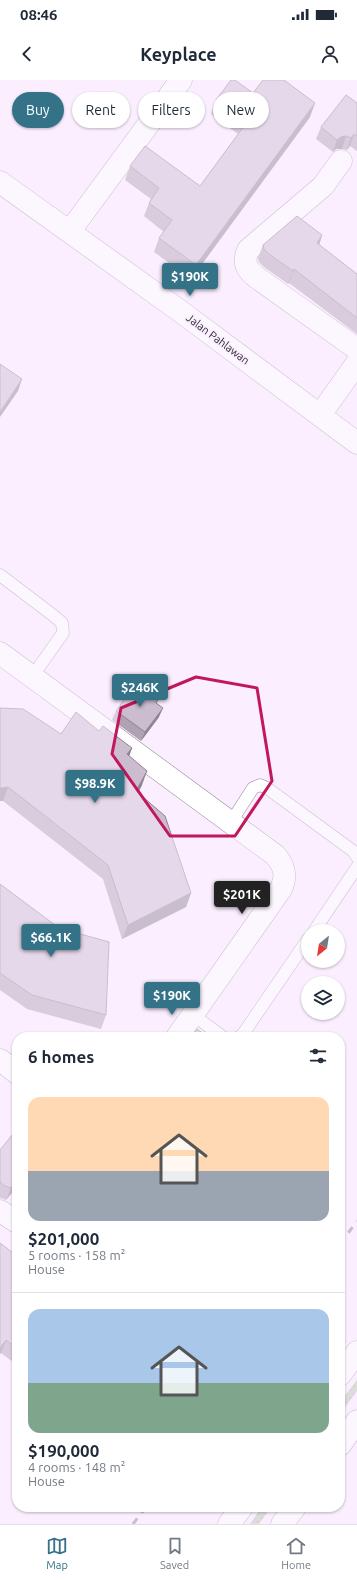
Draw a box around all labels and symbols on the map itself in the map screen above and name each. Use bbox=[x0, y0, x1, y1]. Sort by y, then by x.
pin: $190K bbox=[162, 263, 218, 297]
street label: Jalan Pahlawan bbox=[184, 311, 252, 367]
pin: $246K bbox=[112, 674, 168, 708]
pin: $98.9K bbox=[62, 770, 128, 804]
pin: $201K bbox=[214, 881, 270, 915]
pin: $66.1K bbox=[18, 924, 84, 958]
north arrow bbox=[301, 924, 345, 968]
pin: $190K bbox=[144, 982, 200, 1016]

